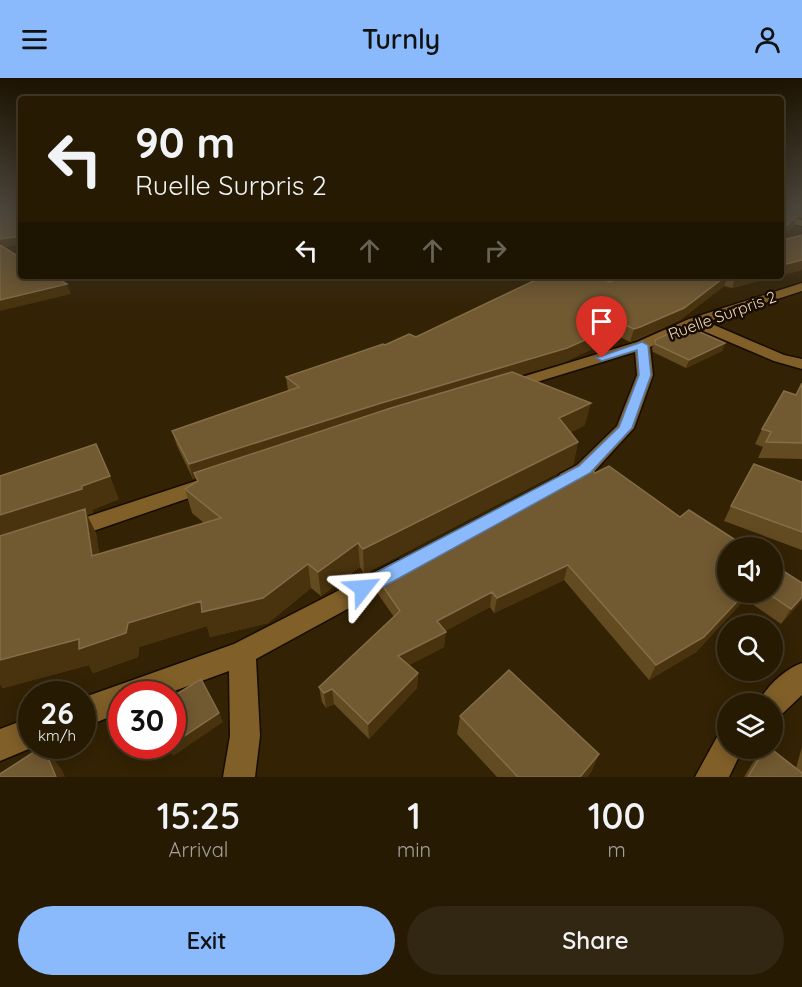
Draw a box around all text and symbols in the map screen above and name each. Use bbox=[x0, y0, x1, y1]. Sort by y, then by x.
text: Turnly bbox=[362, 22, 440, 56]
icon: menu bbox=[18, 23, 51, 56]
icon: person bbox=[751, 23, 784, 56]
text: 90 m bbox=[135, 116, 235, 169]
icon: left bbox=[36, 120, 114, 198]
text: Ruelle Surpris 2 bbox=[135, 168, 327, 202]
icon: left bbox=[290, 234, 323, 267]
icon: ahead bbox=[353, 234, 386, 267]
icon: ahead bbox=[416, 234, 449, 267]
icon: right bbox=[479, 234, 512, 267]
street label: Ruelle Surpris 2 bbox=[665, 286, 779, 344]
pin bbox=[576, 296, 627, 358]
icon: arrive bbox=[585, 305, 618, 338]
map controls bbox=[717, 537, 783, 759]
button: sound bbox=[717, 537, 783, 603]
position arrow bbox=[331, 556, 395, 620]
button: search bbox=[717, 615, 783, 681]
speed limit sign: 30 bbox=[108, 681, 186, 759]
button: layers bbox=[717, 693, 783, 759]
text: 26 bbox=[40, 694, 74, 732]
text: km/h bbox=[38, 726, 76, 745]
text: 15:25 bbox=[157, 793, 240, 838]
text: 1 bbox=[407, 793, 421, 838]
text: 100 bbox=[588, 793, 645, 838]
text: Arrival bbox=[169, 837, 228, 862]
text: min bbox=[397, 837, 431, 862]
text: m bbox=[607, 837, 626, 862]
button: Exit bbox=[18, 906, 395, 975]
button: Share bbox=[407, 906, 784, 975]

